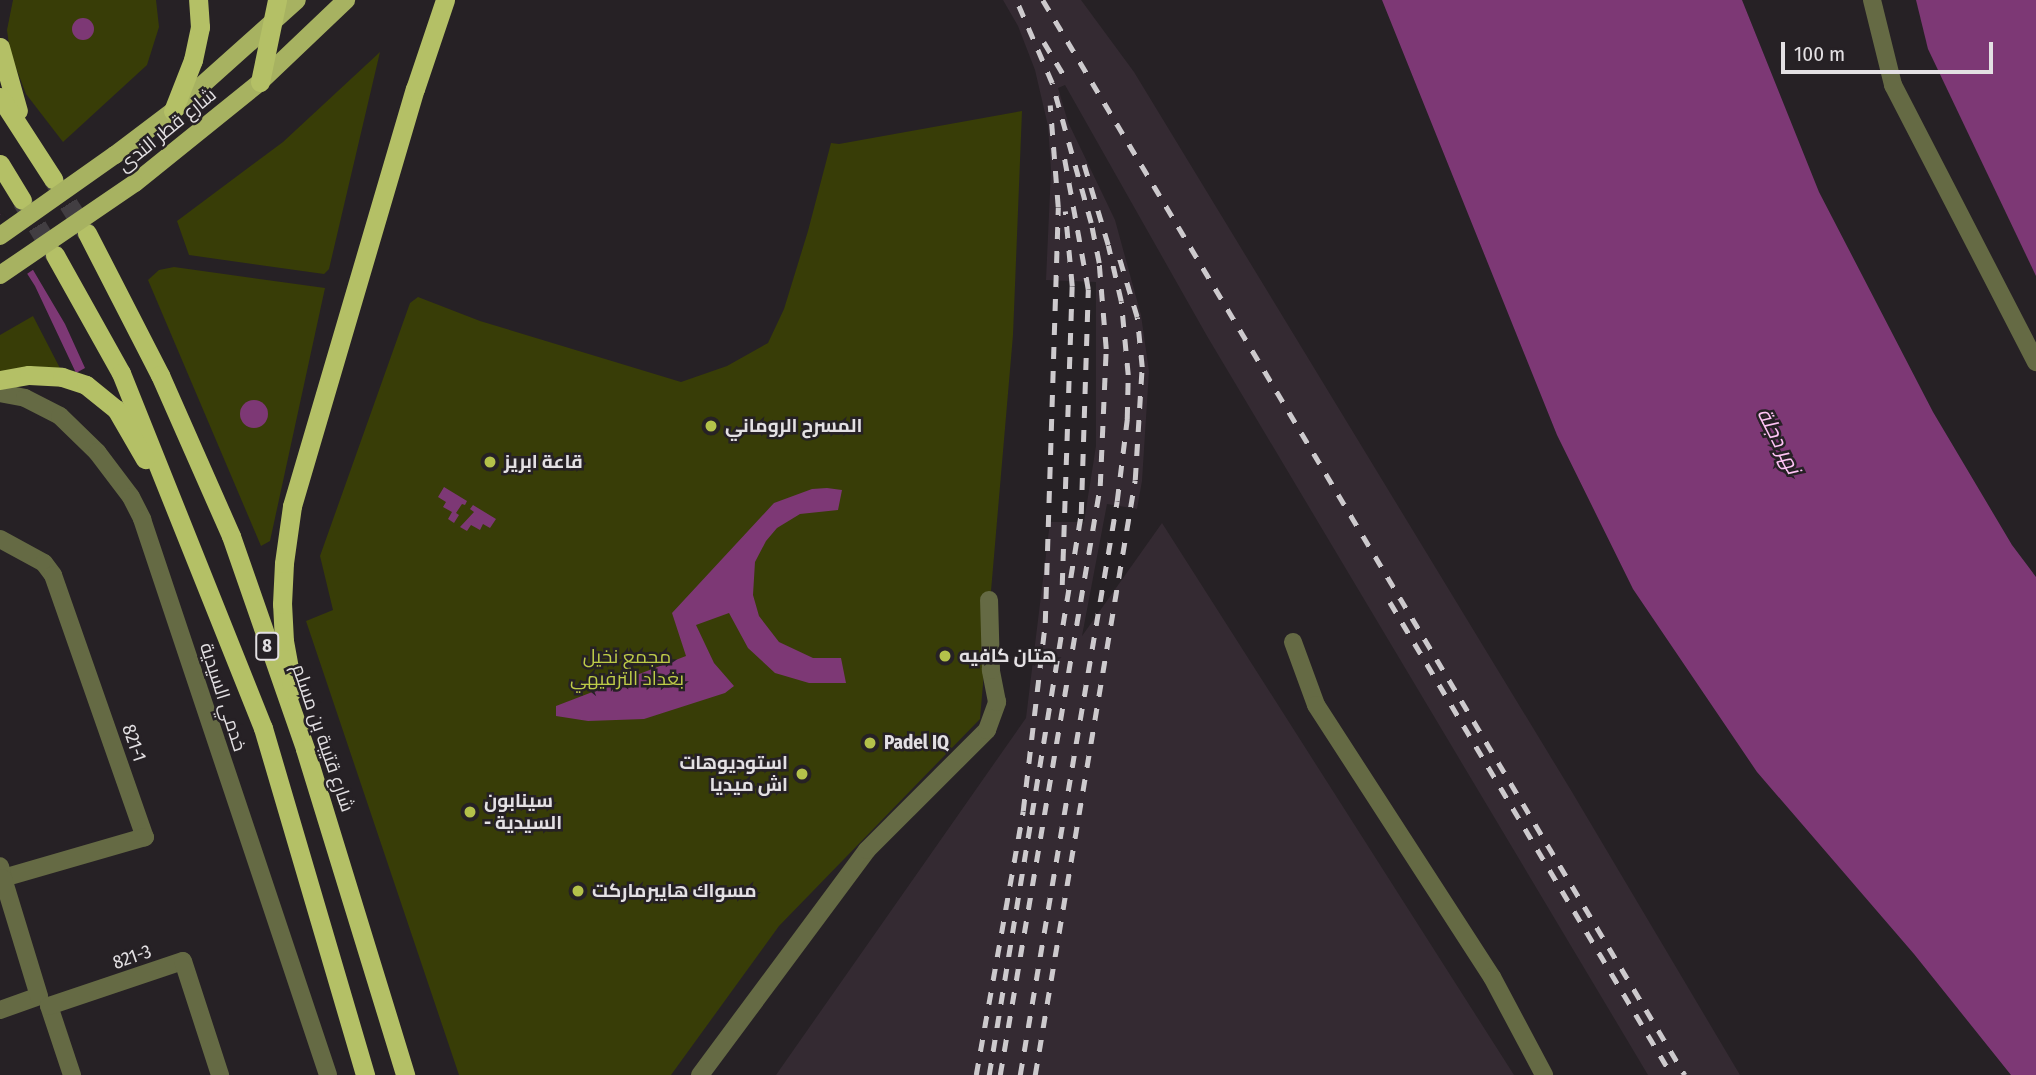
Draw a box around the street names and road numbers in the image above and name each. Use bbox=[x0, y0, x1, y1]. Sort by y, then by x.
street label: شارع قطر الندى bbox=[113, 83, 221, 177]
road number: 8 bbox=[255, 632, 279, 660]
street label: خدمي السيدية bbox=[195, 640, 251, 754]
street label: شارع قتيبة بن مسلم bbox=[287, 661, 359, 815]
street label: 821-1 bbox=[117, 721, 151, 765]
street label: 821-3 bbox=[110, 940, 154, 974]

